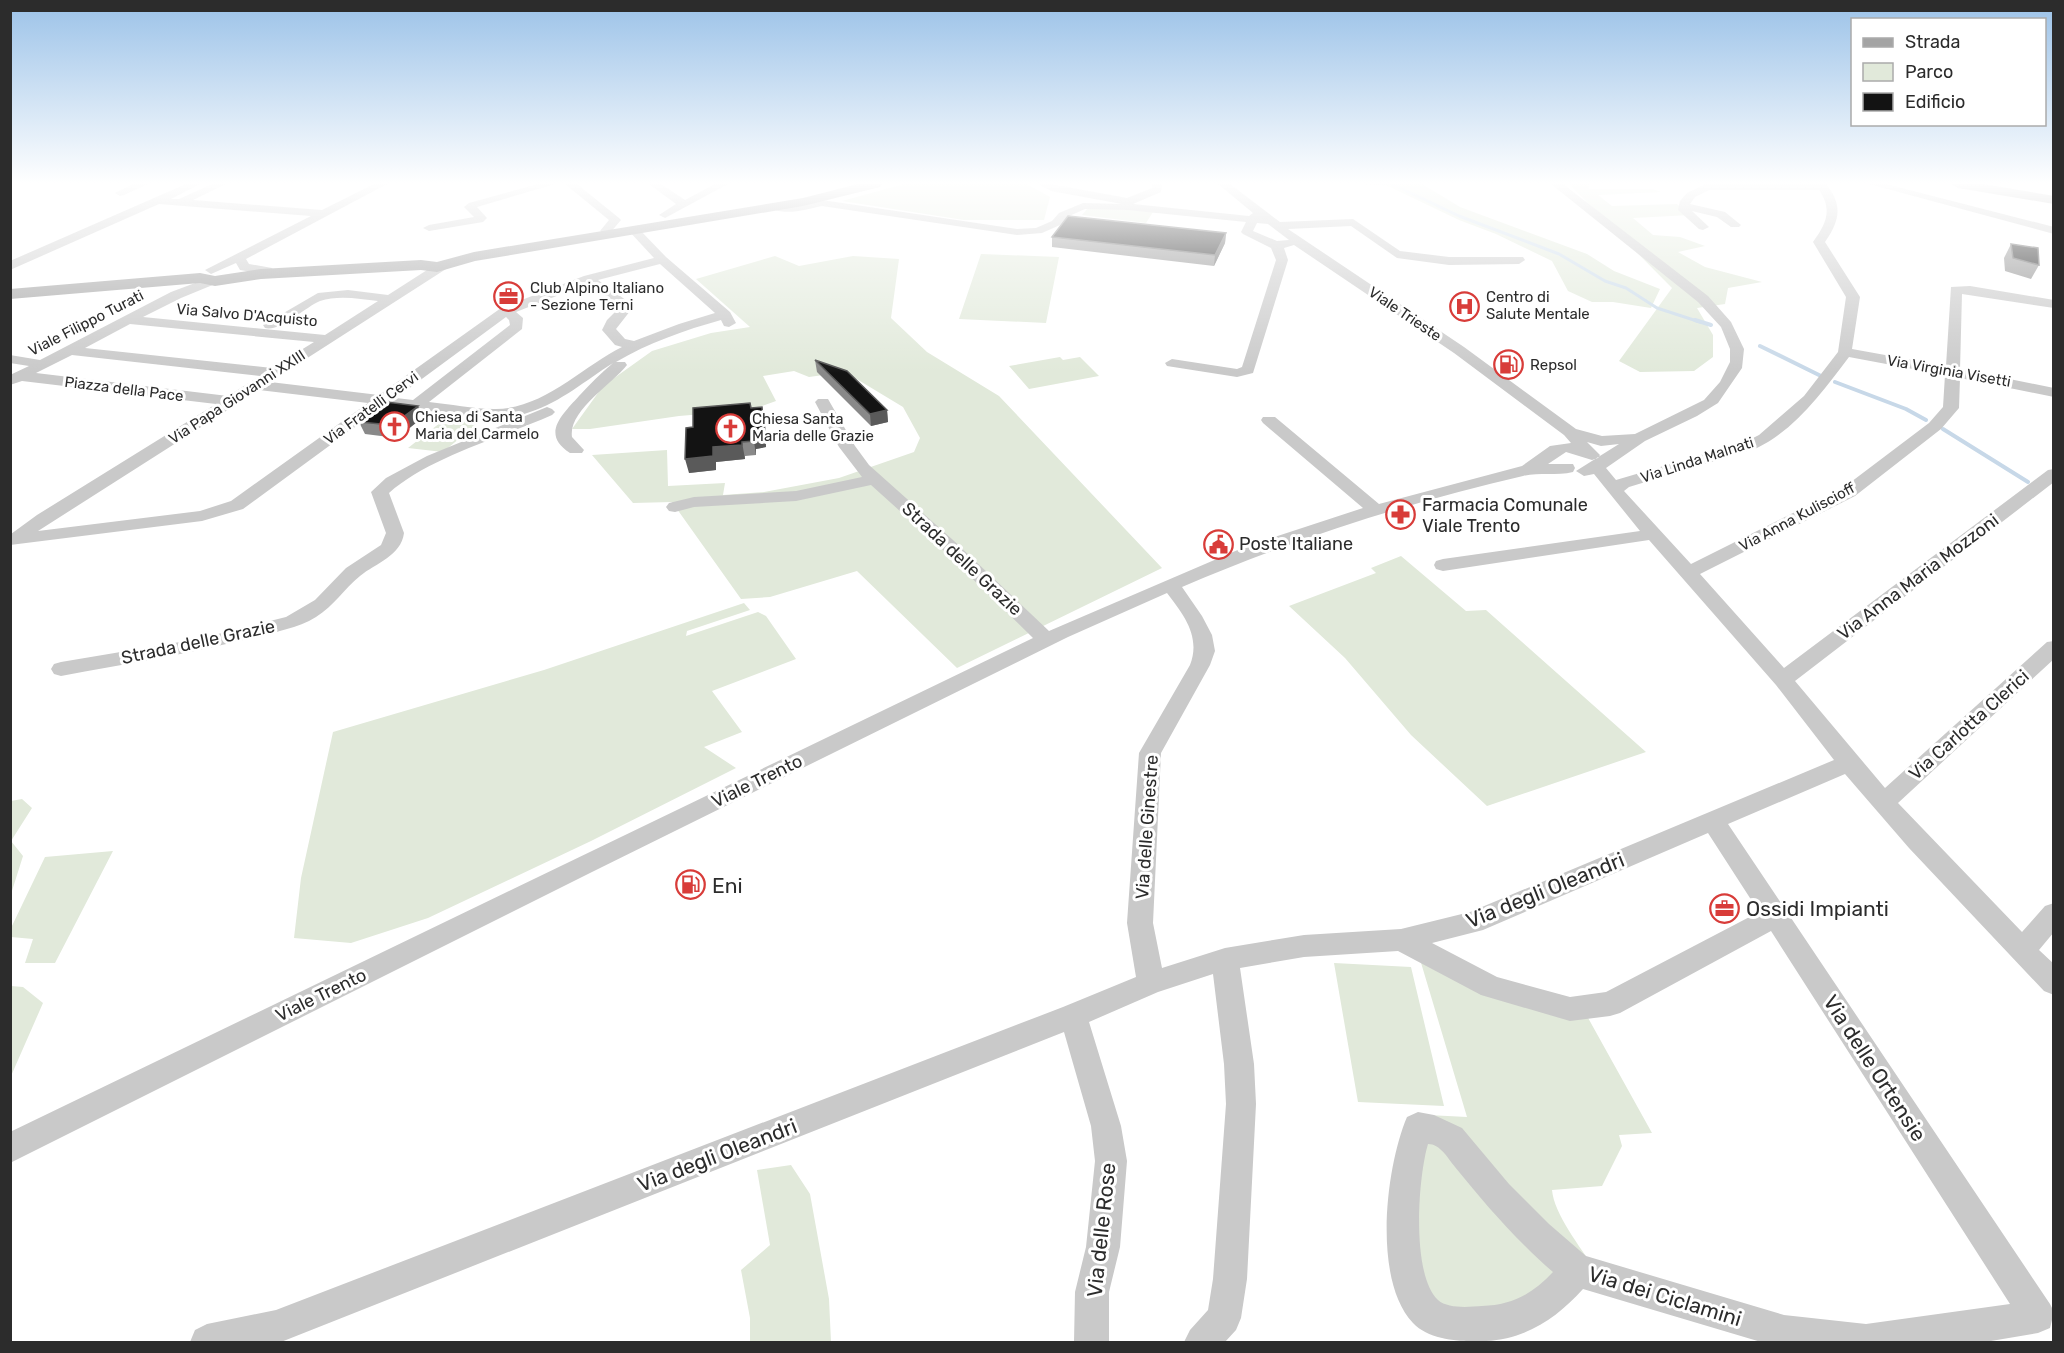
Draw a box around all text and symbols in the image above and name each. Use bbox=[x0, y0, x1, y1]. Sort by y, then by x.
legend bbox=[1851, 18, 2046, 126]
text: Strada bbox=[1905, 31, 1961, 53]
text: Parco bbox=[1905, 61, 1953, 83]
text: Edificio bbox=[1905, 91, 1965, 113]
place label: Club Alpino Italiano - Sezione Terni bbox=[530, 279, 664, 314]
office icon: Club Alpino Italiano - Sezione Terni bbox=[493, 281, 525, 313]
street label: Viale Trieste bbox=[1365, 283, 1445, 345]
street label: Viale Filippo Turati bbox=[25, 286, 147, 360]
place label: Centro di Salute Mentale bbox=[1486, 288, 1590, 323]
hospital icon: Centro di Salute Mentale bbox=[1449, 290, 1481, 322]
street label: Via Salvo D'Acquisto bbox=[176, 300, 318, 330]
street label: Via Papa Giovanni XXIII bbox=[165, 346, 309, 448]
fuel station icon: Repsol bbox=[1493, 349, 1525, 381]
street label: Via Virginia Visetti bbox=[1886, 351, 2012, 391]
place label: Repsol bbox=[1530, 356, 1577, 374]
street label: Via Fratelli Cervi bbox=[320, 368, 422, 448]
street label: Piazza della Pace bbox=[63, 373, 185, 405]
place label: Chiesa di Santa Maria del Carmelo bbox=[415, 408, 539, 443]
church icon: Chiesa di Santa Maria del Carmelo bbox=[378, 410, 410, 442]
place label: Chiesa Santa Maria delle Grazie bbox=[752, 410, 874, 445]
church icon: Chiesa Santa Maria delle Grazie bbox=[715, 412, 747, 444]
street label: Via Linda Malnati bbox=[1638, 433, 1756, 487]
street label: Via Anna Kuliscioff bbox=[1736, 479, 1859, 555]
place label: Farmacia Comunale Viale Trento bbox=[1422, 494, 1588, 537]
street label: Strada delle Grazie bbox=[897, 498, 1027, 620]
pharmacy icon: Farmacia Comunale Viale Trento bbox=[1385, 499, 1417, 531]
street label: Via Anna Maria Mozzoni bbox=[1833, 509, 2003, 645]
public building icon: Poste Italiane bbox=[1202, 528, 1234, 560]
place label: Poste Italiane bbox=[1239, 533, 1353, 555]
street label: Strada delle Grazie bbox=[119, 615, 277, 669]
street label: Via Carlotta Clerici bbox=[1904, 665, 2034, 785]
street label: Viale Trento bbox=[708, 750, 806, 812]
street label: Via delle Ginestre bbox=[1131, 754, 1163, 900]
street label: Via degli Oleandri bbox=[1462, 847, 1628, 933]
fuel station icon: Eni bbox=[675, 869, 707, 901]
place label: Eni bbox=[712, 873, 743, 898]
office icon: Ossidi Impianti bbox=[1709, 892, 1741, 924]
place label: Ossidi Impianti bbox=[1746, 896, 1889, 921]
street label: Viale Trento bbox=[272, 964, 370, 1026]
street label: Via delle Ortensie bbox=[1818, 990, 1932, 1146]
street label: Via degli Oleandri bbox=[634, 1113, 800, 1197]
street label: Via delle Rose bbox=[1082, 1162, 1120, 1298]
street label: Via dei Ciclamini bbox=[1585, 1261, 1745, 1331]

